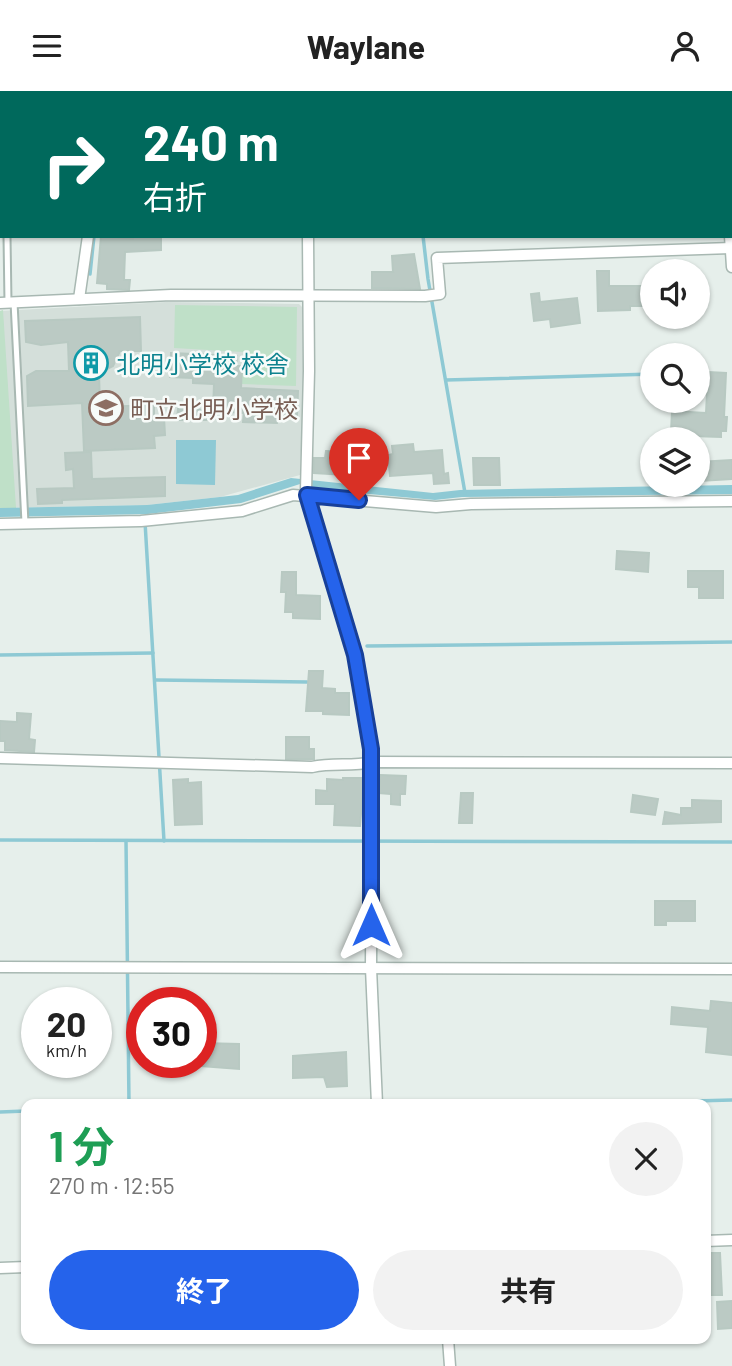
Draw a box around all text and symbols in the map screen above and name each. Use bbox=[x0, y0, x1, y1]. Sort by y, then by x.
icon: menu bbox=[28, 27, 66, 65]
text: Waylane bbox=[307, 27, 425, 65]
icon: person bbox=[666, 27, 704, 65]
text: 240 m bbox=[143, 112, 279, 171]
icon: right bbox=[28, 119, 119, 210]
text: 右折 bbox=[143, 177, 207, 215]
map controls bbox=[640, 259, 710, 497]
button: sound bbox=[640, 259, 710, 329]
button: search bbox=[640, 343, 710, 413]
building icon: 北明小学校 校舎 bbox=[72, 344, 110, 382]
place label: 北明小学校 校舎 bbox=[116, 349, 289, 378]
school or university icon: 町立北明小学校 bbox=[87, 389, 125, 427]
place label: 町立北明小学校 bbox=[130, 394, 298, 423]
button: layers bbox=[640, 427, 710, 497]
pin bbox=[329, 428, 389, 500]
icon: arrive bbox=[340, 439, 378, 477]
position arrow bbox=[334, 888, 408, 962]
speed limit sign: 30 bbox=[126, 987, 217, 1078]
text: 20 bbox=[47, 1002, 86, 1044]
text: km/h bbox=[46, 1039, 87, 1061]
text: 1 分 bbox=[49, 1120, 114, 1170]
button: close bbox=[609, 1122, 683, 1196]
text: 270 m · 12:55 bbox=[49, 1171, 175, 1199]
button: 終了 bbox=[49, 1250, 359, 1330]
button: 共有 bbox=[373, 1250, 683, 1330]

